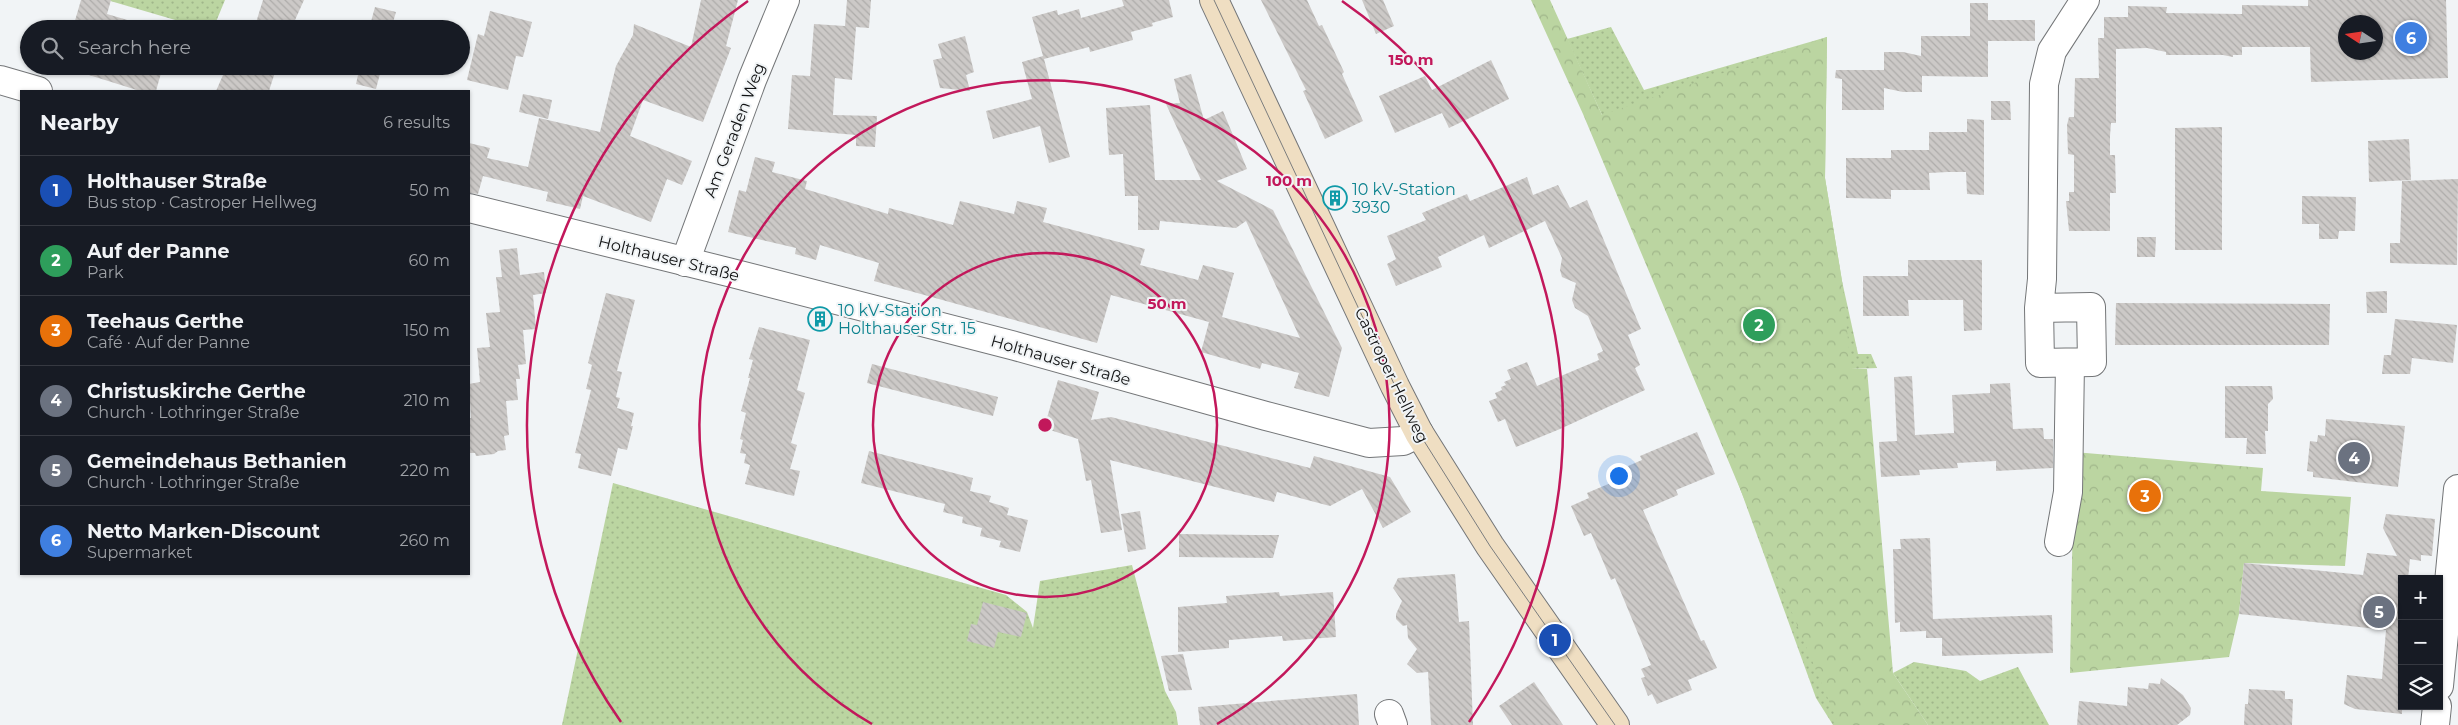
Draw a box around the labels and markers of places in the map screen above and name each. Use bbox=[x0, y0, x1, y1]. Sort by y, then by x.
pin: 6 bbox=[2395, 19, 2427, 57]
place label: 10 kV-Station 3930 bbox=[1352, 180, 1456, 217]
building icon: 10 kV-Station 3930 bbox=[1322, 185, 1348, 211]
place label: 10 kV-Station Holthauser Str. 15 bbox=[838, 301, 976, 338]
building icon: 10 kV-Station Holthauser Str. 15 bbox=[807, 306, 833, 332]
pin: 2 bbox=[1743, 306, 1775, 344]
centre of rings bbox=[1036, 416, 1054, 434]
pin: 4 bbox=[2338, 439, 2370, 477]
pin: 3 bbox=[2129, 477, 2161, 515]
pin: 5 bbox=[2363, 593, 2395, 631]
pin: 1 bbox=[1539, 621, 1571, 659]

